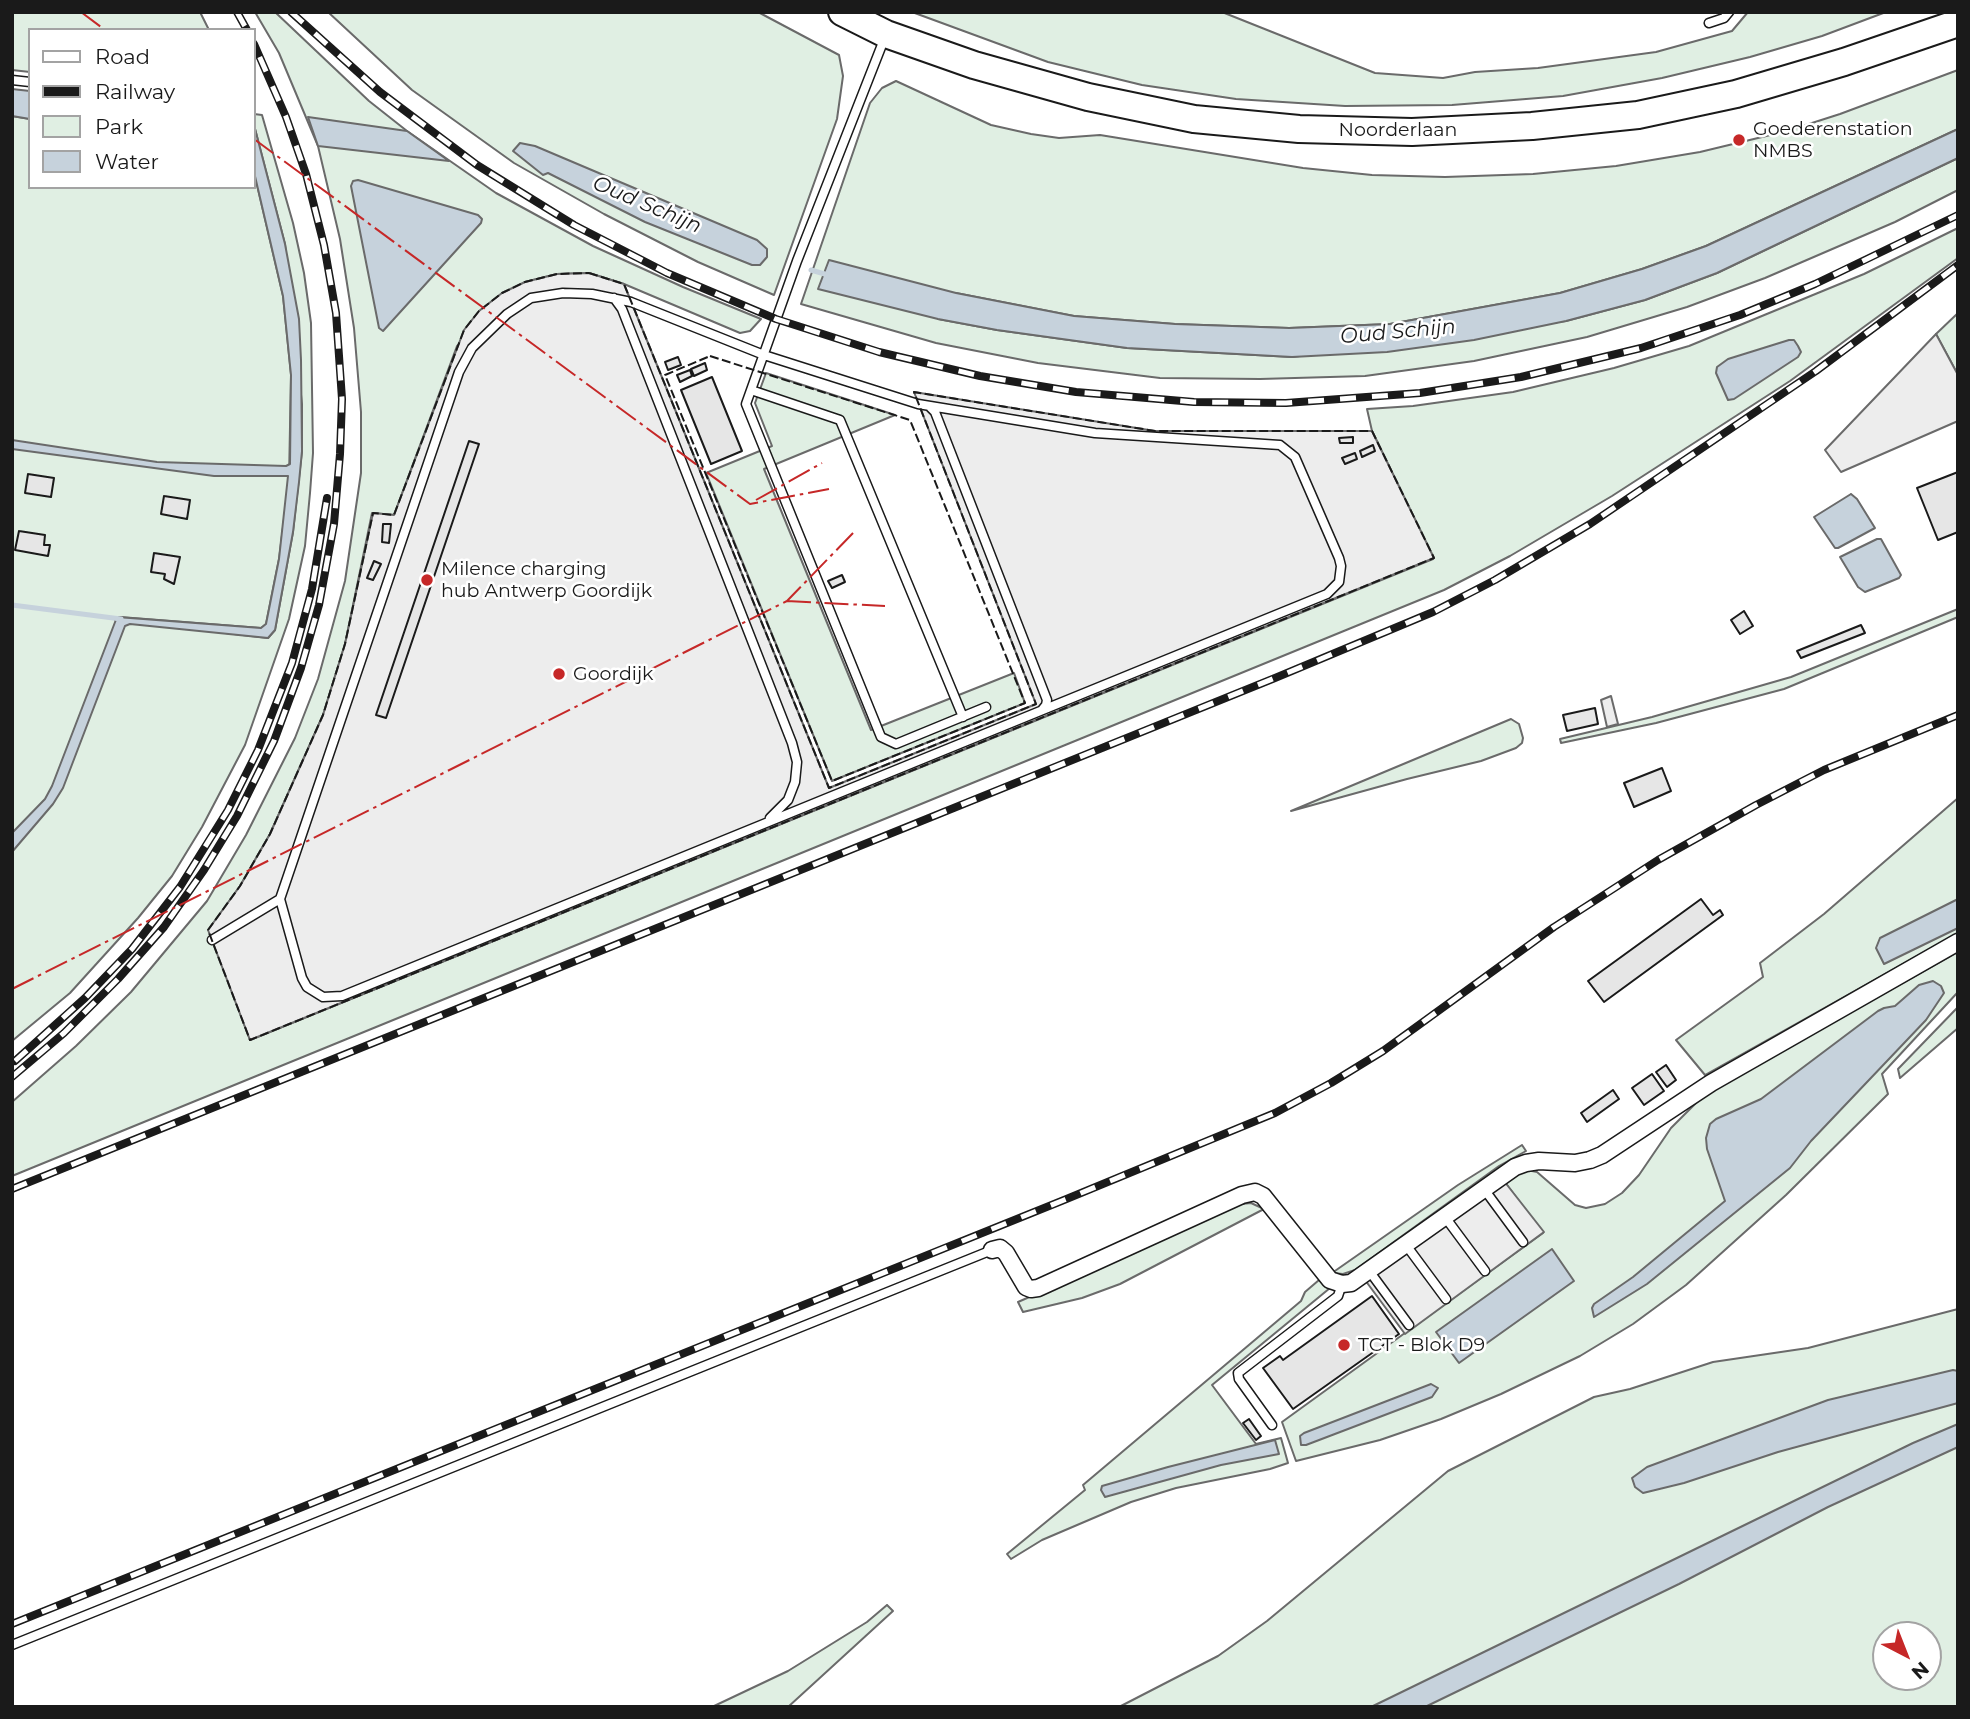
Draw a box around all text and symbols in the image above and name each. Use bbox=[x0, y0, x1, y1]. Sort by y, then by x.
legend bbox=[28, 28, 256, 189]
text: Road bbox=[95, 44, 150, 69]
text: Railway bbox=[95, 79, 175, 104]
text: Park bbox=[95, 114, 143, 139]
place label: Goederenstation NMBS bbox=[1753, 118, 1913, 162]
street label: Noorderlaan bbox=[1339, 119, 1457, 141]
marker: Goederenstation NMBS bbox=[1731, 132, 1747, 148]
text: Water bbox=[95, 149, 159, 174]
water label: Oud Schijn bbox=[589, 171, 705, 239]
water label: Oud Schijn bbox=[1339, 314, 1457, 350]
place label: Milence charging hub Antwerp Goordijk bbox=[441, 558, 652, 602]
marker: Milence charging hub Antwerp Goordijk bbox=[419, 572, 435, 588]
place label: Goordijk bbox=[573, 663, 653, 685]
marker: Goordijk bbox=[551, 666, 567, 682]
place label: TCT - Blok D9 bbox=[1358, 1334, 1485, 1356]
marker: TCT - Blok D9 bbox=[1336, 1337, 1352, 1353]
north arrow bbox=[1872, 1621, 1942, 1691]
text: N bbox=[1907, 1657, 1933, 1684]

